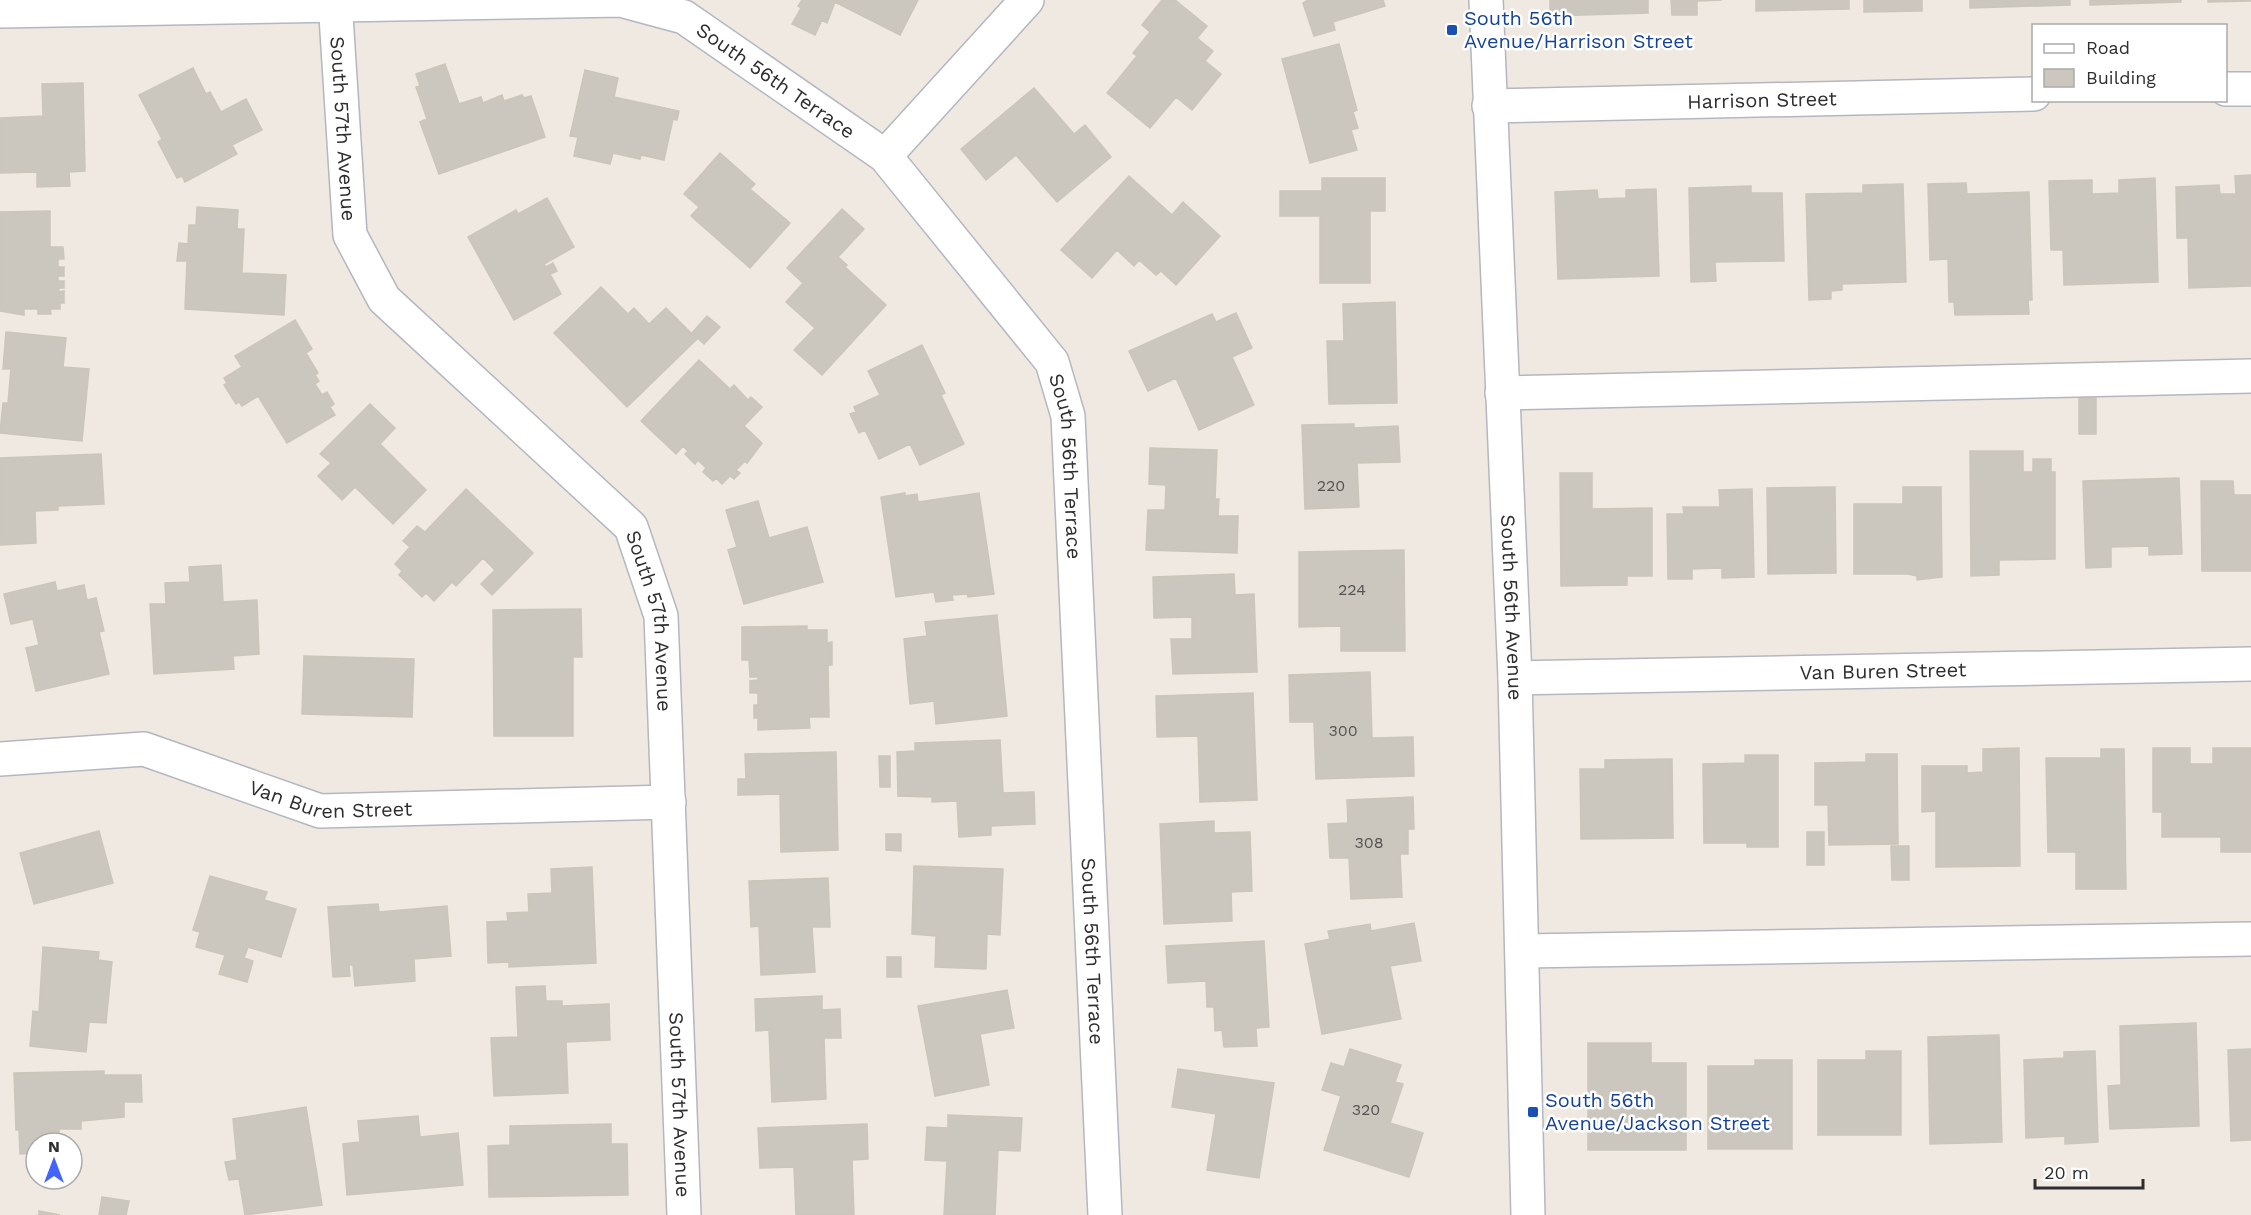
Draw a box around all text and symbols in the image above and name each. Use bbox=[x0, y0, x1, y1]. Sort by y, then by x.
place label: South 56th Avenue/Harrison Street bbox=[1464, 6, 1694, 53]
street label: South 56th Terrace bbox=[692, 17, 860, 144]
marker: South 56th Avenue/Harrison Street bbox=[1445, 23, 1459, 37]
legend bbox=[2032, 24, 2227, 102]
street label: South 57th Avenue bbox=[325, 36, 361, 222]
text: Road bbox=[2086, 37, 2130, 58]
text: Building bbox=[2086, 67, 2156, 88]
street label: Harrison Street bbox=[1687, 86, 1838, 114]
street label: South 56th Terrace bbox=[1044, 371, 1087, 560]
house number: 220 bbox=[1317, 476, 1345, 495]
street label: South 56th Avenue bbox=[1496, 514, 1528, 701]
street label: South 57th Avenue bbox=[621, 527, 677, 712]
house number: 224 bbox=[1338, 580, 1366, 599]
street label: Van Buren Street bbox=[1799, 657, 1967, 685]
house number: 300 bbox=[1328, 721, 1358, 740]
street label: Van Buren Street bbox=[246, 775, 413, 823]
house number: 308 bbox=[1354, 833, 1384, 852]
street label: South 56th Terrace bbox=[1076, 857, 1109, 1045]
street label: South 57th Avenue bbox=[664, 1012, 695, 1198]
place label: South 56th Avenue/Jackson Street bbox=[1545, 1088, 1771, 1135]
house number: 320 bbox=[1352, 1100, 1380, 1119]
marker: South 56th Avenue/Jackson Street bbox=[1526, 1105, 1540, 1119]
north arrow bbox=[24, 1131, 84, 1191]
text: N bbox=[48, 1137, 60, 1156]
scale bar bbox=[2035, 1152, 2143, 1190]
text: 20 m bbox=[2044, 1162, 2089, 1183]

